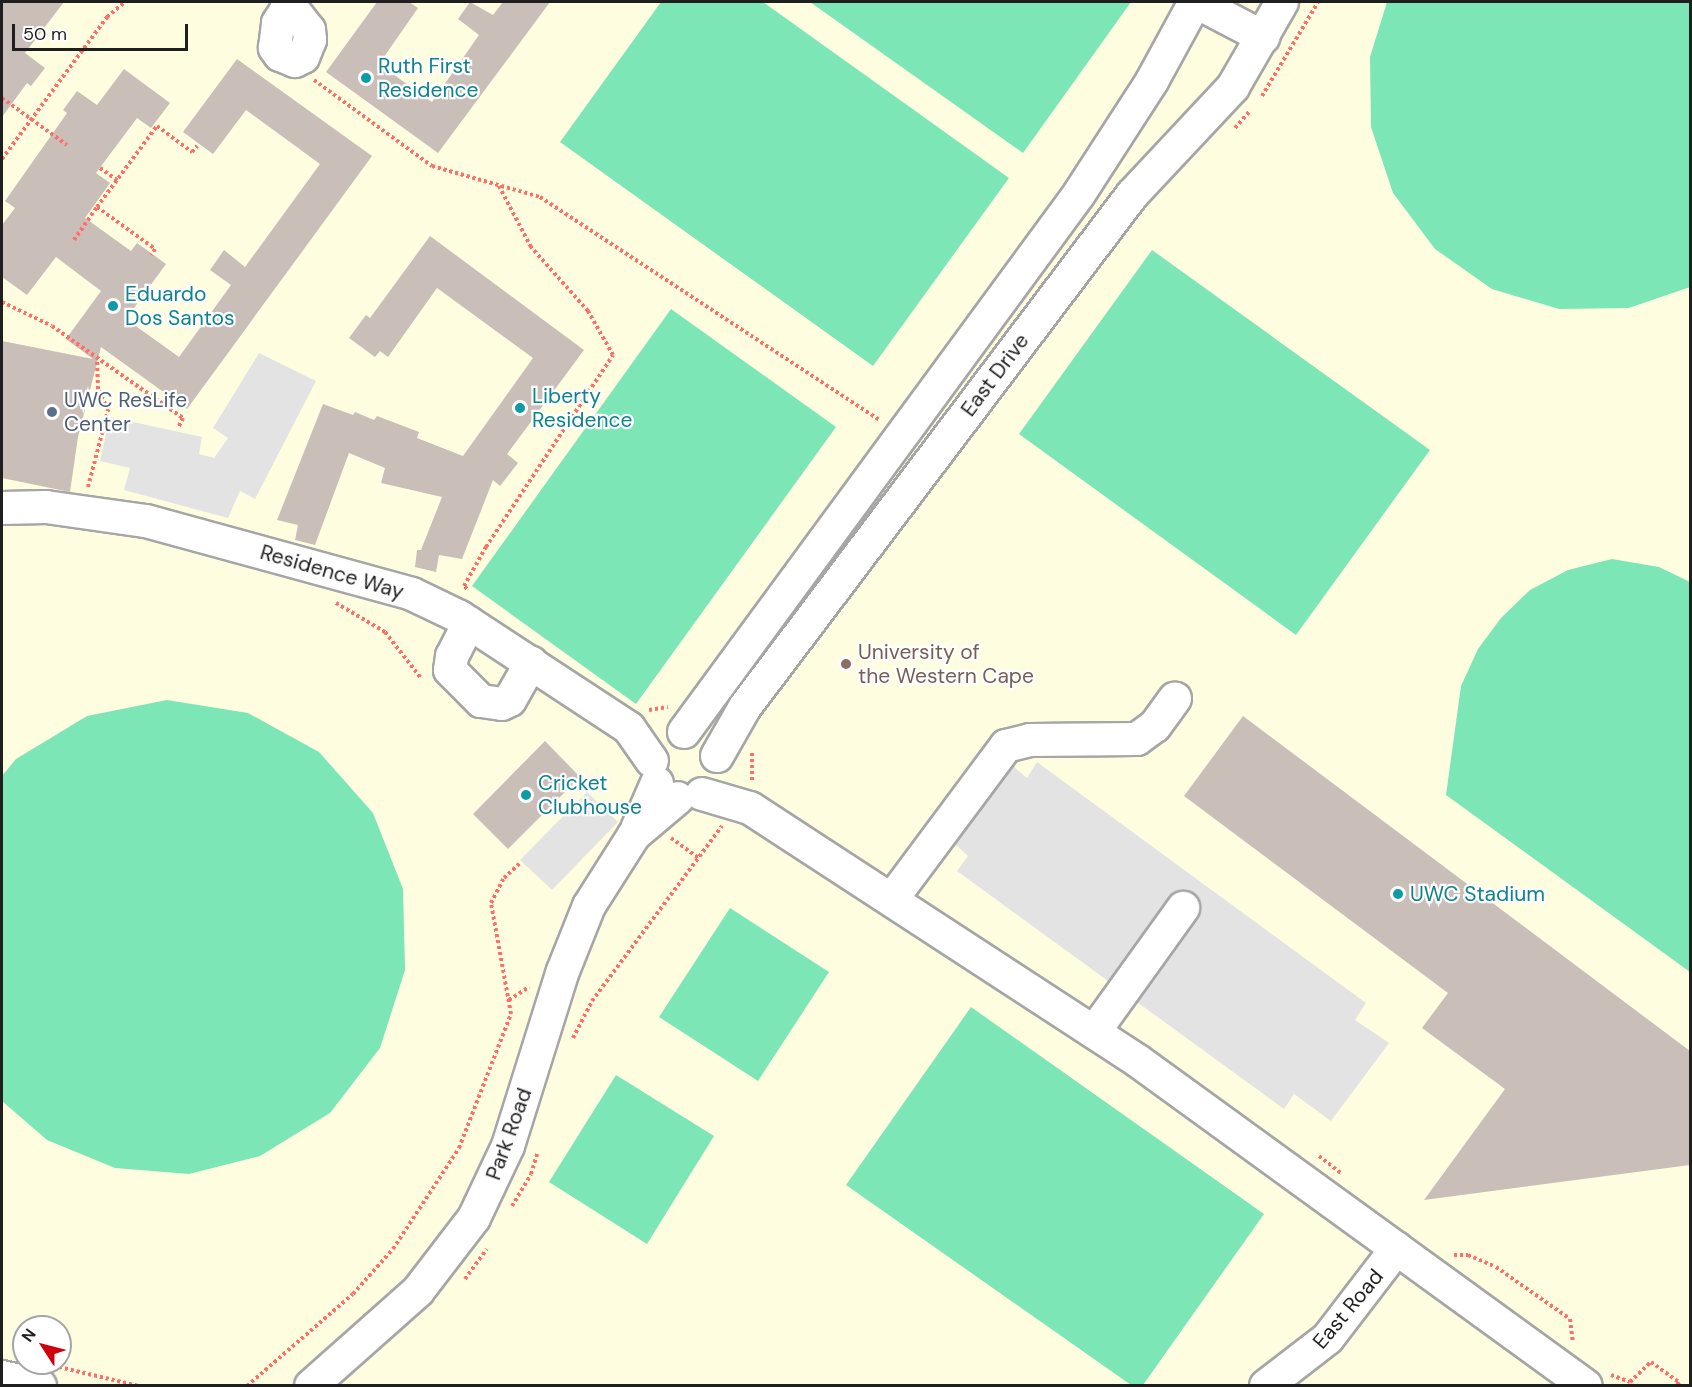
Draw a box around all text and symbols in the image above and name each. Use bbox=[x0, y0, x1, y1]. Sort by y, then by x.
scale bar bbox=[15, 12, 190, 50]
text: 50 m bbox=[23, 22, 67, 46]
place label: Ruth First Residence bbox=[378, 53, 478, 103]
marker: Ruth First Residence bbox=[359, 71, 373, 85]
place label: Eduardo Dos Santos bbox=[125, 281, 235, 331]
marker: Eduardo Dos Santos bbox=[106, 299, 120, 313]
street label: East Drive bbox=[956, 329, 1034, 421]
place label: Liberty Residence bbox=[532, 383, 632, 433]
place label: UWC ResLife Center bbox=[64, 387, 187, 437]
marker: Liberty Residence bbox=[513, 401, 527, 415]
marker: UWC ResLife Center bbox=[45, 405, 59, 419]
street label: Residence Way bbox=[257, 539, 407, 605]
place label: University of the Western Cape bbox=[858, 639, 1034, 689]
marker: University of the Western Cape bbox=[839, 657, 853, 671]
place label: Cricket Clubhouse bbox=[538, 770, 642, 820]
marker: Cricket Clubhouse bbox=[519, 788, 533, 802]
place label: UWC Stadium bbox=[1410, 881, 1545, 907]
marker: UWC Stadium bbox=[1391, 887, 1405, 901]
street label: Park Road bbox=[481, 1085, 537, 1183]
street label: East Road bbox=[1307, 1264, 1389, 1354]
north arrow bbox=[12, 1315, 72, 1375]
text: N bbox=[17, 1324, 41, 1346]

